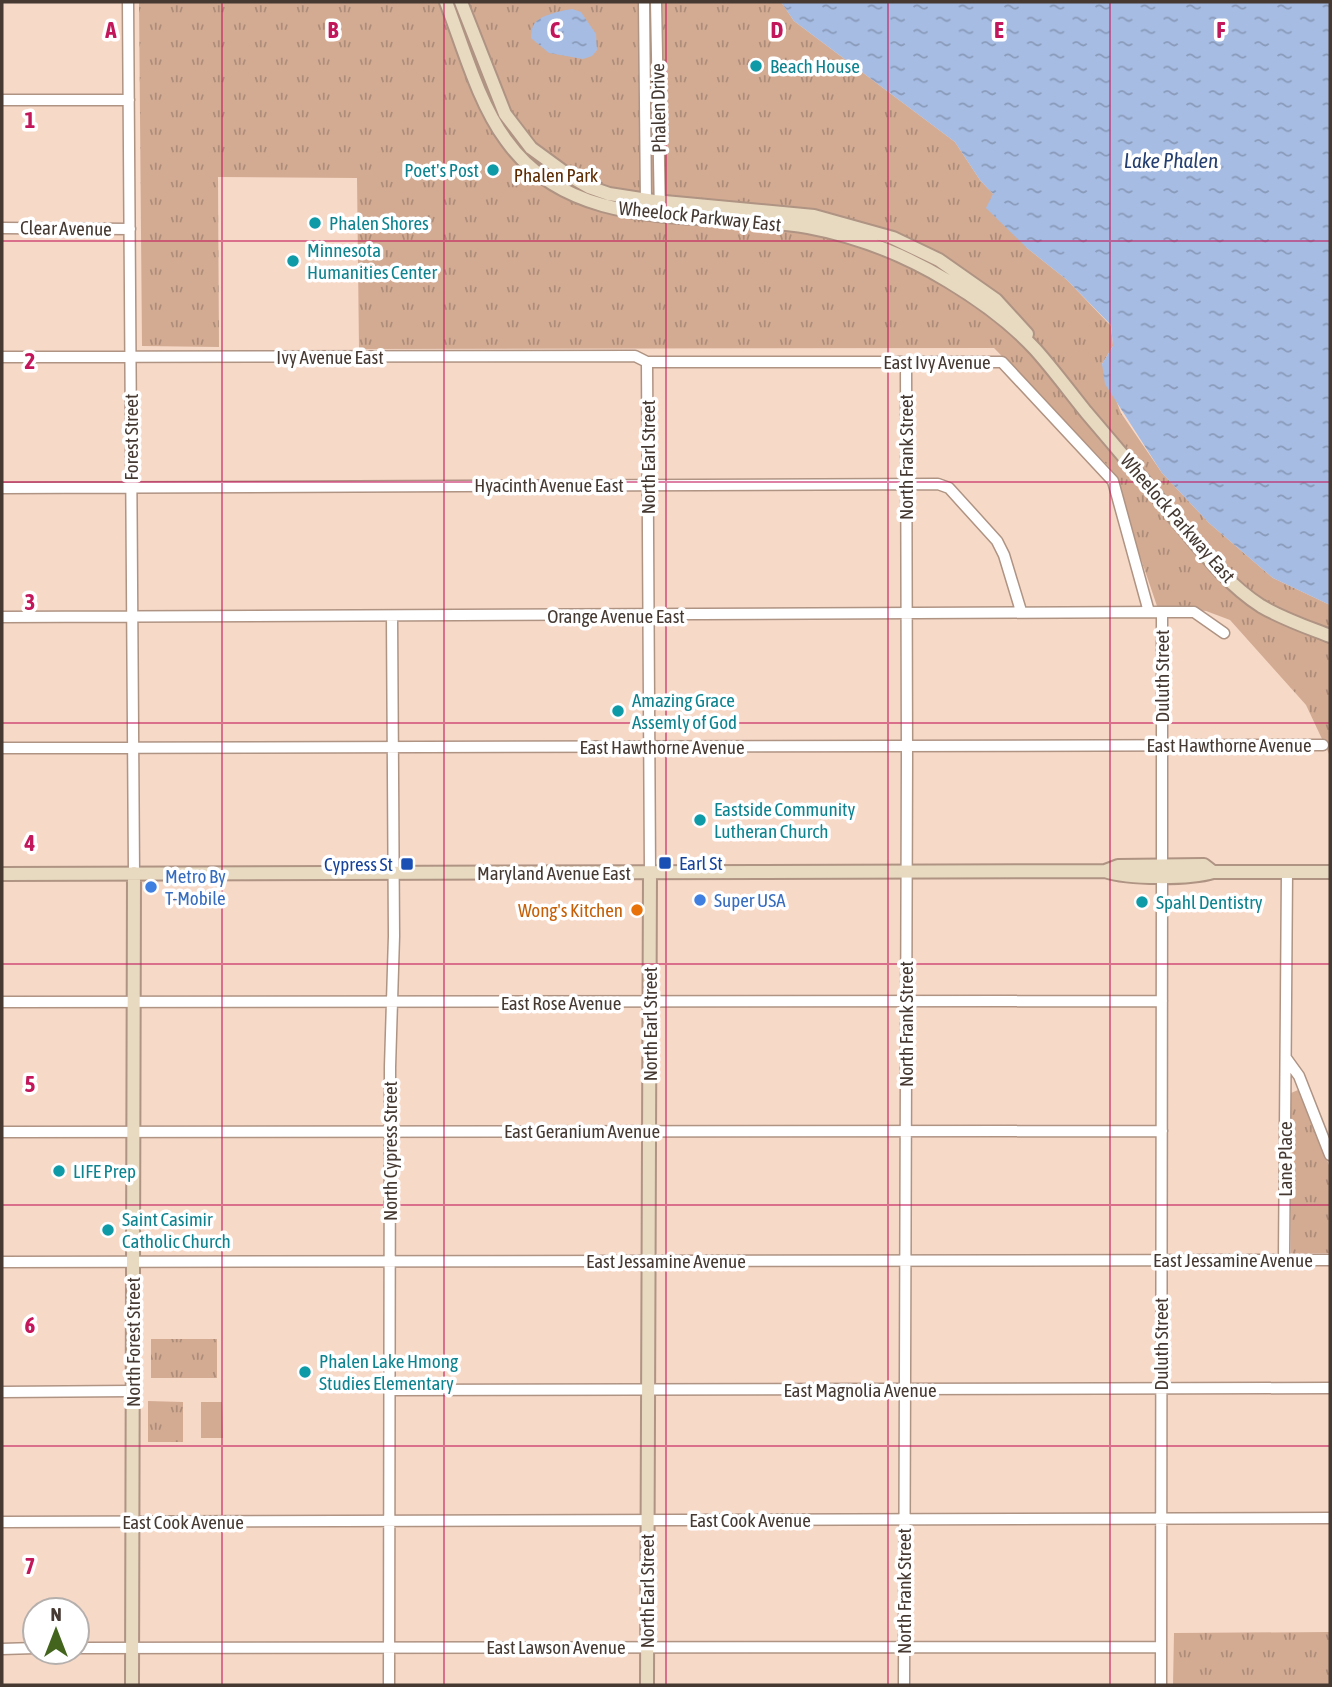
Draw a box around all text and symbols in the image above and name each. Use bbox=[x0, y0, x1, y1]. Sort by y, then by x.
text: A bbox=[104, 17, 117, 43]
text: B bbox=[328, 17, 339, 43]
text: C bbox=[550, 17, 561, 43]
text: D bbox=[771, 17, 784, 43]
text: E bbox=[994, 17, 1004, 43]
text: F bbox=[1216, 17, 1226, 43]
place label: Beach House bbox=[770, 55, 860, 77]
marker: Beach House bbox=[748, 58, 764, 74]
street label: Phalen Drive bbox=[646, 63, 670, 153]
text: 1 bbox=[25, 107, 36, 133]
water label: Lake Phalen bbox=[1124, 148, 1218, 172]
place label: Poet's Post bbox=[404, 159, 479, 181]
marker: Poet's Post bbox=[485, 162, 501, 178]
park label: Phalen Park bbox=[514, 164, 599, 186]
street label: Wheelock Parkway East bbox=[618, 197, 782, 235]
place label: Phalen Shores bbox=[329, 212, 429, 234]
marker: Phalen Shores bbox=[307, 215, 323, 231]
street label: Clear Avenue bbox=[20, 216, 112, 240]
place label: Minnesota Humanities Center bbox=[307, 239, 437, 283]
marker: Minnesota Humanities Center bbox=[285, 253, 301, 269]
street label: Ivy Avenue East bbox=[276, 346, 384, 368]
text: 2 bbox=[25, 348, 35, 374]
street label: East Ivy Avenue bbox=[883, 351, 991, 373]
street label: Forest Street bbox=[120, 394, 142, 480]
street label: North Frank Street bbox=[895, 394, 917, 520]
street label: North Earl Street bbox=[637, 400, 659, 514]
street label: Wheelock Parkway East bbox=[1116, 449, 1240, 587]
street label: Hyacinth Avenue East bbox=[474, 474, 624, 496]
text: 3 bbox=[25, 589, 35, 615]
street label: Orange Avenue East bbox=[547, 605, 685, 627]
street label: Duluth Street bbox=[1151, 629, 1173, 723]
place label: Amazing Grace Assemly of God bbox=[632, 689, 737, 733]
marker: Amazing Grace Assemly of God bbox=[610, 703, 626, 719]
street label: East Hawthorne Avenue bbox=[1146, 734, 1312, 756]
street label: East Hawthorne Avenue bbox=[579, 736, 745, 758]
place label: Eastside Community Lutheran Church bbox=[714, 798, 855, 842]
marker: Eastside Community Lutheran Church bbox=[692, 812, 708, 828]
text: 4 bbox=[24, 830, 36, 856]
place label: Earl St bbox=[679, 852, 723, 874]
place label: Cypress St bbox=[324, 853, 393, 875]
marker: Earl St bbox=[657, 855, 673, 871]
marker: Cypress St bbox=[399, 856, 415, 872]
street label: Maryland Avenue East bbox=[477, 862, 631, 884]
place label: Metro By T-Mobile bbox=[165, 865, 226, 909]
marker: Metro By T-Mobile bbox=[143, 879, 159, 895]
place label: Super USA bbox=[714, 889, 786, 911]
place label: Spahl Dentistry bbox=[1156, 891, 1263, 913]
marker: Super USA bbox=[692, 892, 708, 908]
marker: Spahl Dentistry bbox=[1134, 894, 1150, 910]
place label: Wong's Kitchen bbox=[518, 899, 623, 921]
marker: Wong's Kitchen bbox=[629, 902, 645, 918]
street label: North Frank Street bbox=[895, 961, 917, 1087]
street label: North Earl Street bbox=[639, 967, 661, 1081]
street label: East Rose Avenue bbox=[501, 992, 621, 1014]
text: 5 bbox=[25, 1071, 36, 1097]
street label: North Cypress Street bbox=[379, 1081, 401, 1221]
street label: East Geranium Avenue bbox=[504, 1120, 660, 1142]
street label: Lane Place bbox=[1274, 1121, 1296, 1197]
place label: LIFE Prep bbox=[73, 1160, 136, 1182]
marker: LIFE Prep bbox=[51, 1163, 67, 1179]
place label: Saint Casimir Catholic Church bbox=[122, 1208, 231, 1252]
marker: Saint Casimir Catholic Church bbox=[100, 1222, 116, 1238]
street label: East Jessamine Avenue bbox=[1153, 1249, 1313, 1271]
street label: East Jessamine Avenue bbox=[586, 1250, 746, 1272]
street label: North Forest Street bbox=[122, 1277, 144, 1407]
street label: Duluth Street bbox=[1150, 1297, 1172, 1391]
text: 6 bbox=[25, 1312, 36, 1338]
place label: Phalen Lake Hmong Studies Elementary bbox=[319, 1350, 459, 1394]
marker: Phalen Lake Hmong Studies Elementary bbox=[297, 1364, 313, 1380]
street label: East Magnolia Avenue bbox=[783, 1379, 937, 1401]
street label: East Cook Avenue bbox=[689, 1509, 811, 1531]
street label: East Cook Avenue bbox=[122, 1511, 244, 1533]
street label: North Frank Street bbox=[893, 1528, 915, 1654]
street label: North Earl Street bbox=[636, 1534, 658, 1648]
text: 7 bbox=[25, 1553, 35, 1579]
north arrow bbox=[21, 1596, 91, 1666]
text: N bbox=[50, 1603, 62, 1625]
street label: East Lawson Avenue bbox=[486, 1636, 626, 1658]

